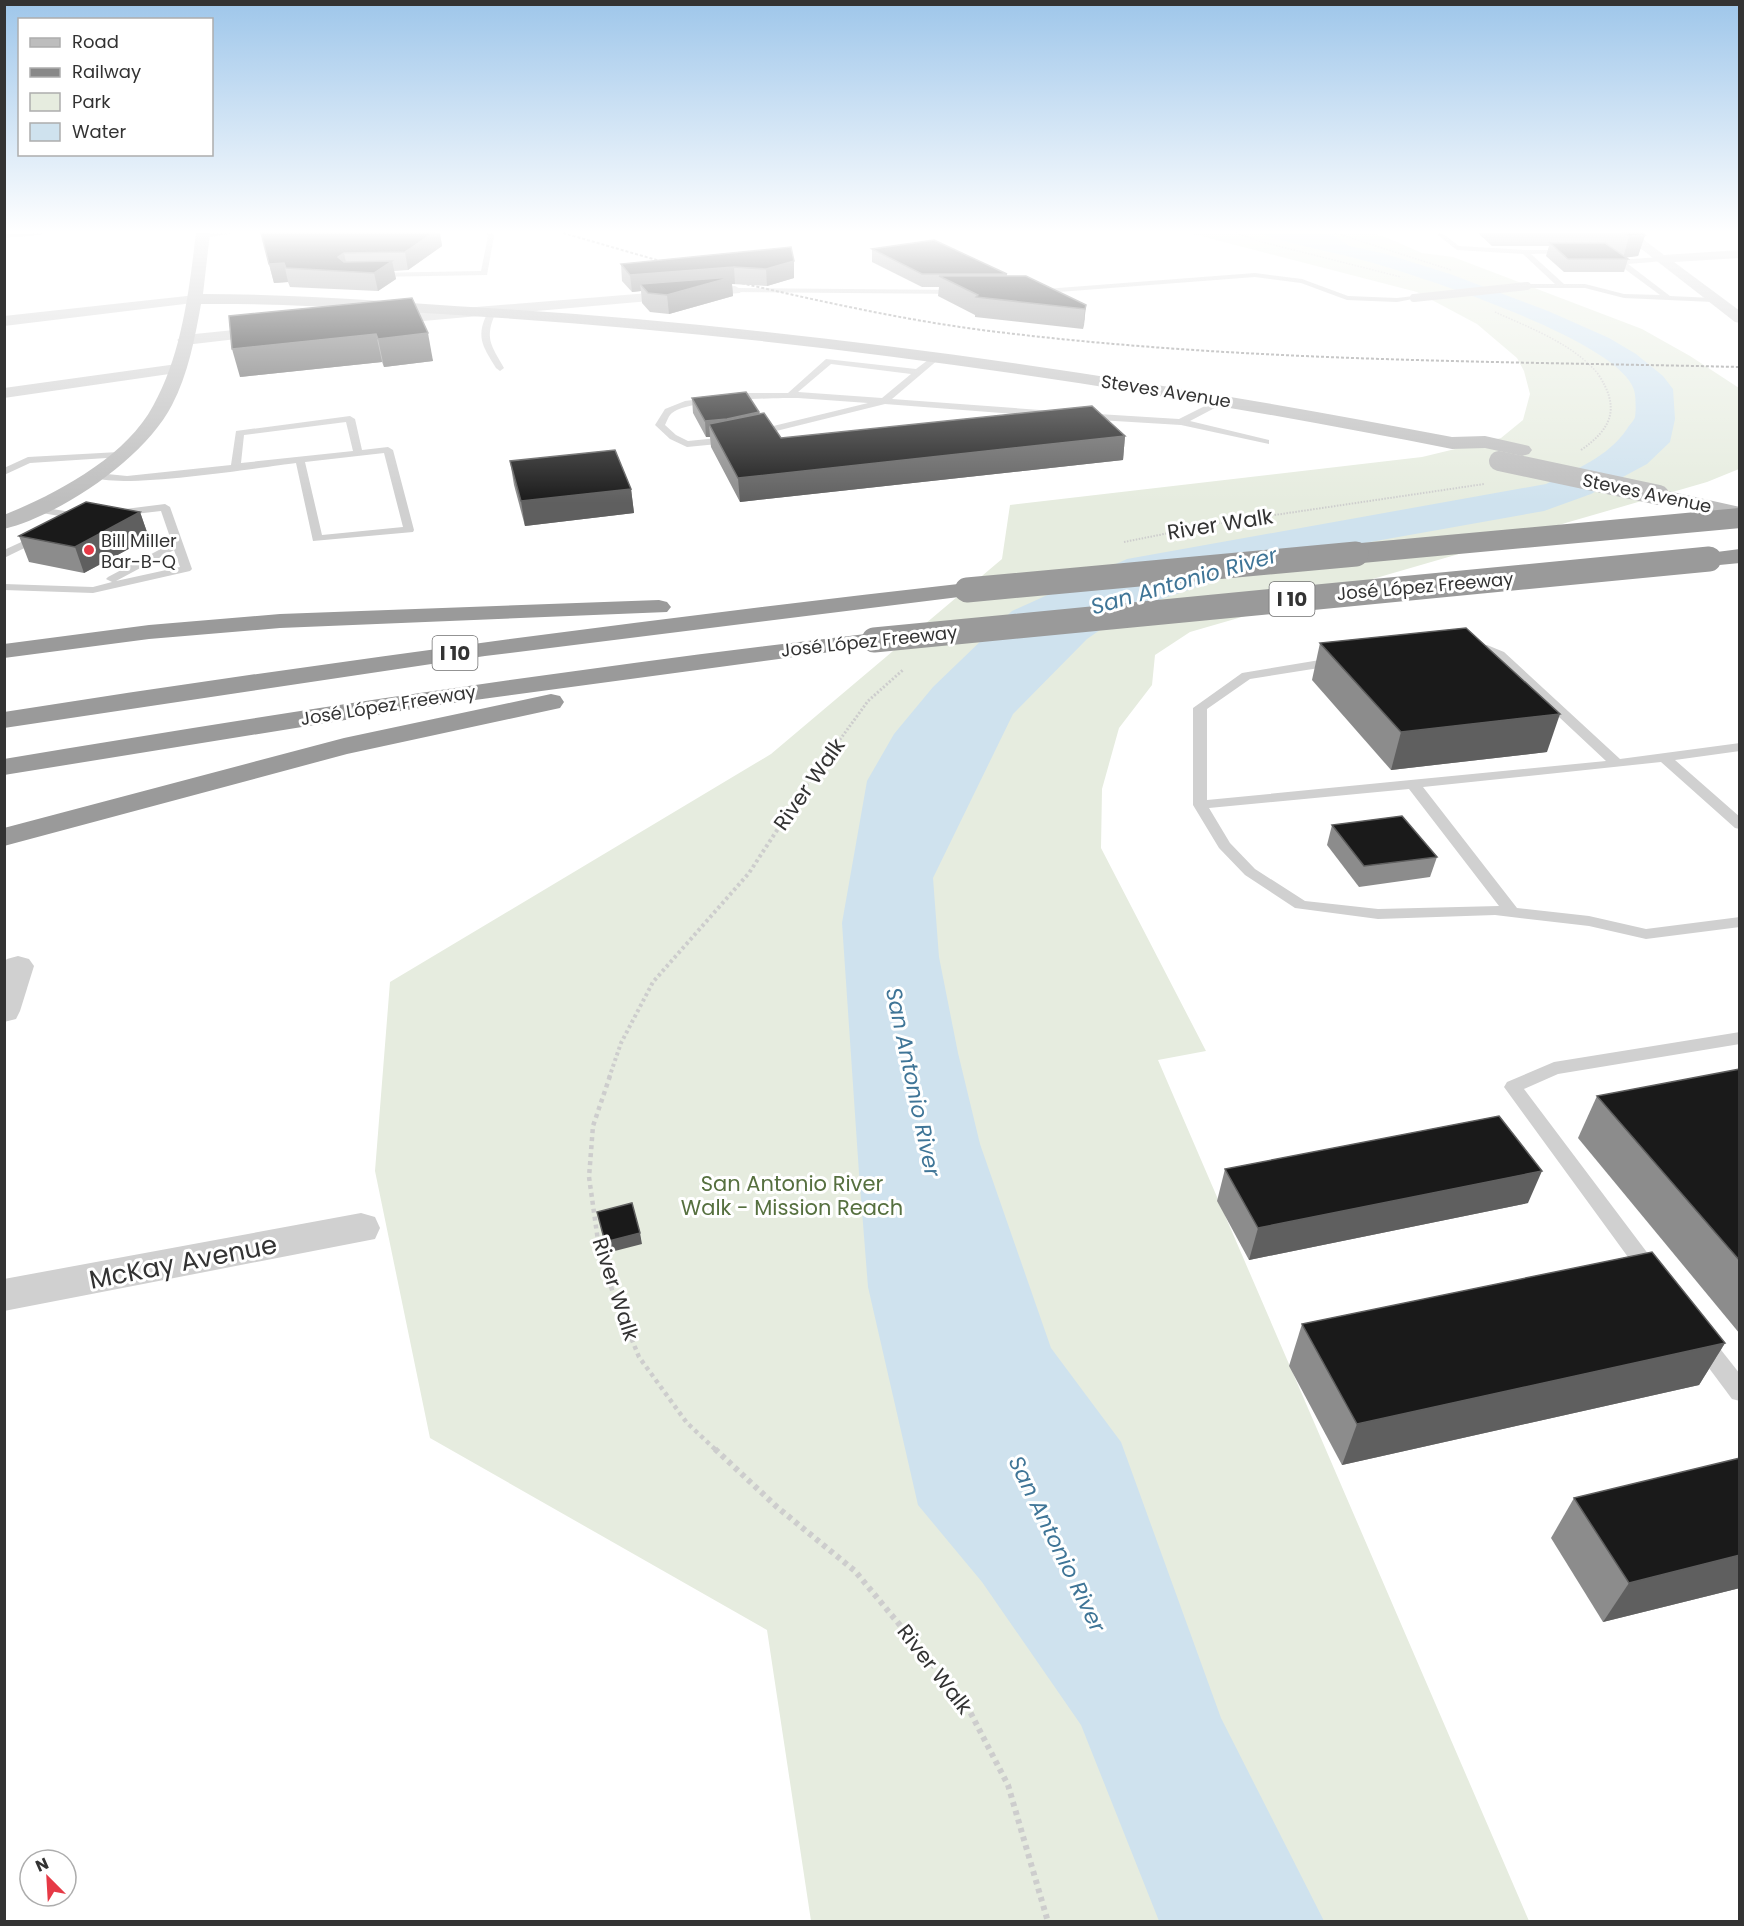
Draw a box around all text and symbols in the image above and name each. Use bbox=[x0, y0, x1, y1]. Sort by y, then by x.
legend bbox=[18, 18, 213, 156]
text: Road bbox=[72, 29, 119, 54]
text: Railway bbox=[72, 59, 141, 84]
text: Park bbox=[72, 89, 111, 114]
text: Water bbox=[72, 119, 126, 144]
street label: Steves Avenue bbox=[1099, 368, 1233, 414]
street label: Steves Avenue bbox=[1580, 467, 1714, 519]
street label: River Walk bbox=[1165, 501, 1275, 547]
place label: Bill Miller Bar-B-Q bbox=[101, 528, 177, 574]
water label: San Antonio River bbox=[1087, 539, 1282, 622]
marker: Bill Miller Bar-B-Q bbox=[82, 543, 96, 557]
street label: José López Freeway bbox=[1336, 566, 1514, 606]
road number: I 10 bbox=[1270, 582, 1314, 616]
street label: José López Freeway bbox=[780, 619, 958, 663]
road number: I 10 bbox=[432, 636, 478, 670]
street label: José López Freeway bbox=[299, 679, 477, 731]
street label: River Walk bbox=[766, 732, 852, 836]
water label: San Antonio River bbox=[878, 985, 948, 1180]
park label: San Antonio River Walk - Mission Reach bbox=[681, 1169, 903, 1222]
street label: McKay Avenue bbox=[86, 1226, 280, 1298]
street label: River Walk bbox=[586, 1234, 646, 1344]
water label: San Antonio River bbox=[1001, 1451, 1113, 1638]
street label: River Walk bbox=[891, 1618, 979, 1720]
north arrow bbox=[18, 1848, 78, 1908]
text: N bbox=[32, 1852, 52, 1878]

